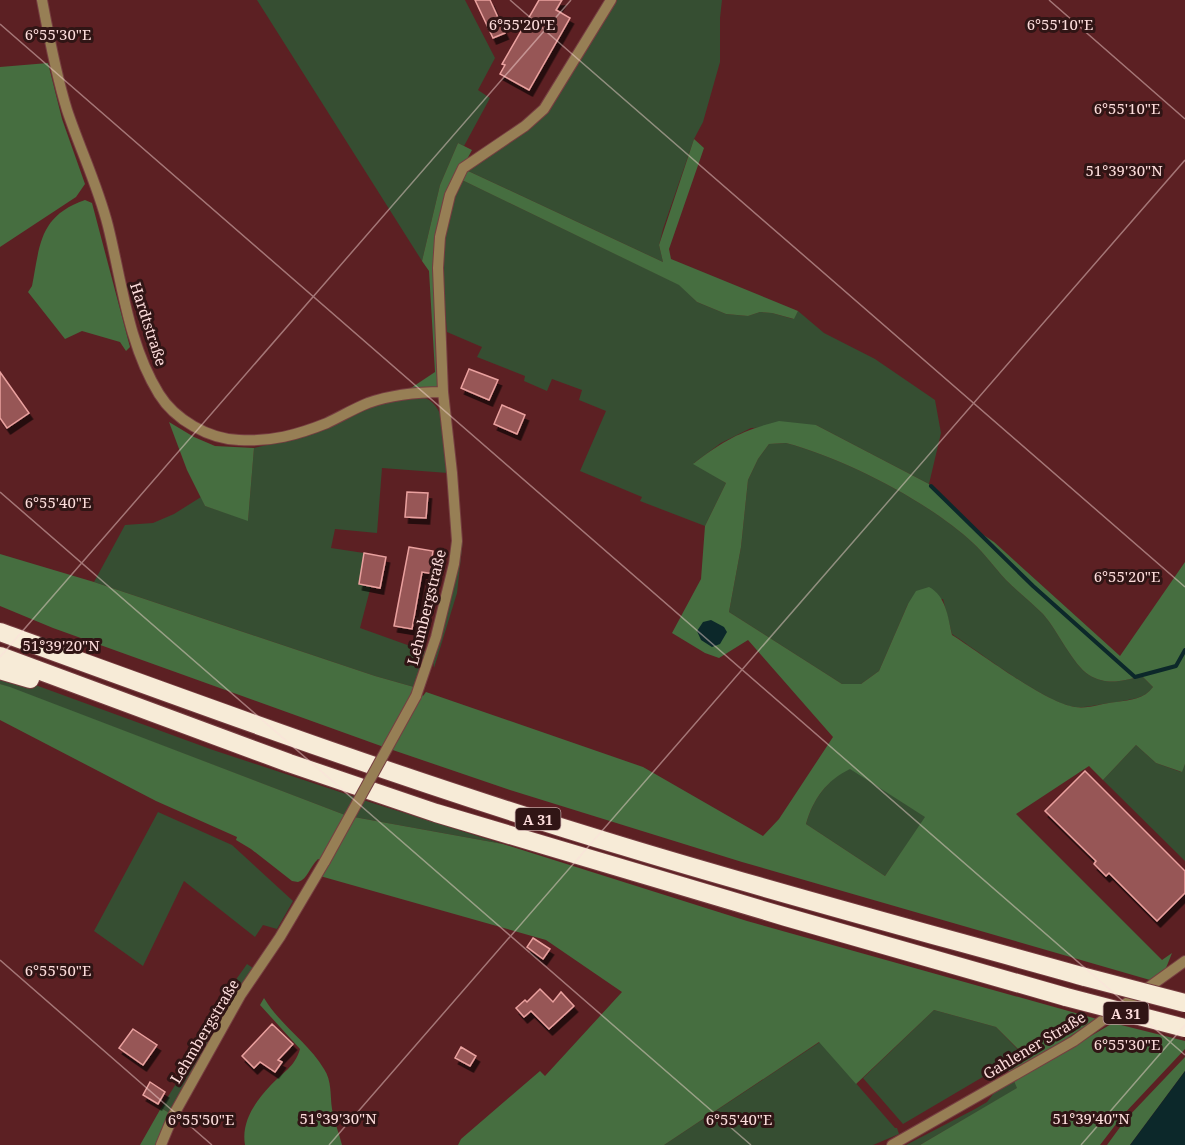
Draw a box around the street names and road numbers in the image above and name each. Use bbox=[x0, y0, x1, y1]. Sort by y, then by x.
street label: Hardtstraße bbox=[126, 280, 172, 368]
street label: Lehmbergstraße bbox=[402, 547, 450, 667]
road number: A 31 bbox=[516, 808, 560, 830]
street label: Lehmbergstraße bbox=[165, 975, 243, 1087]
road number: A 31 bbox=[1104, 1002, 1148, 1024]
street label: Gahlener Straße bbox=[979, 1006, 1089, 1084]

